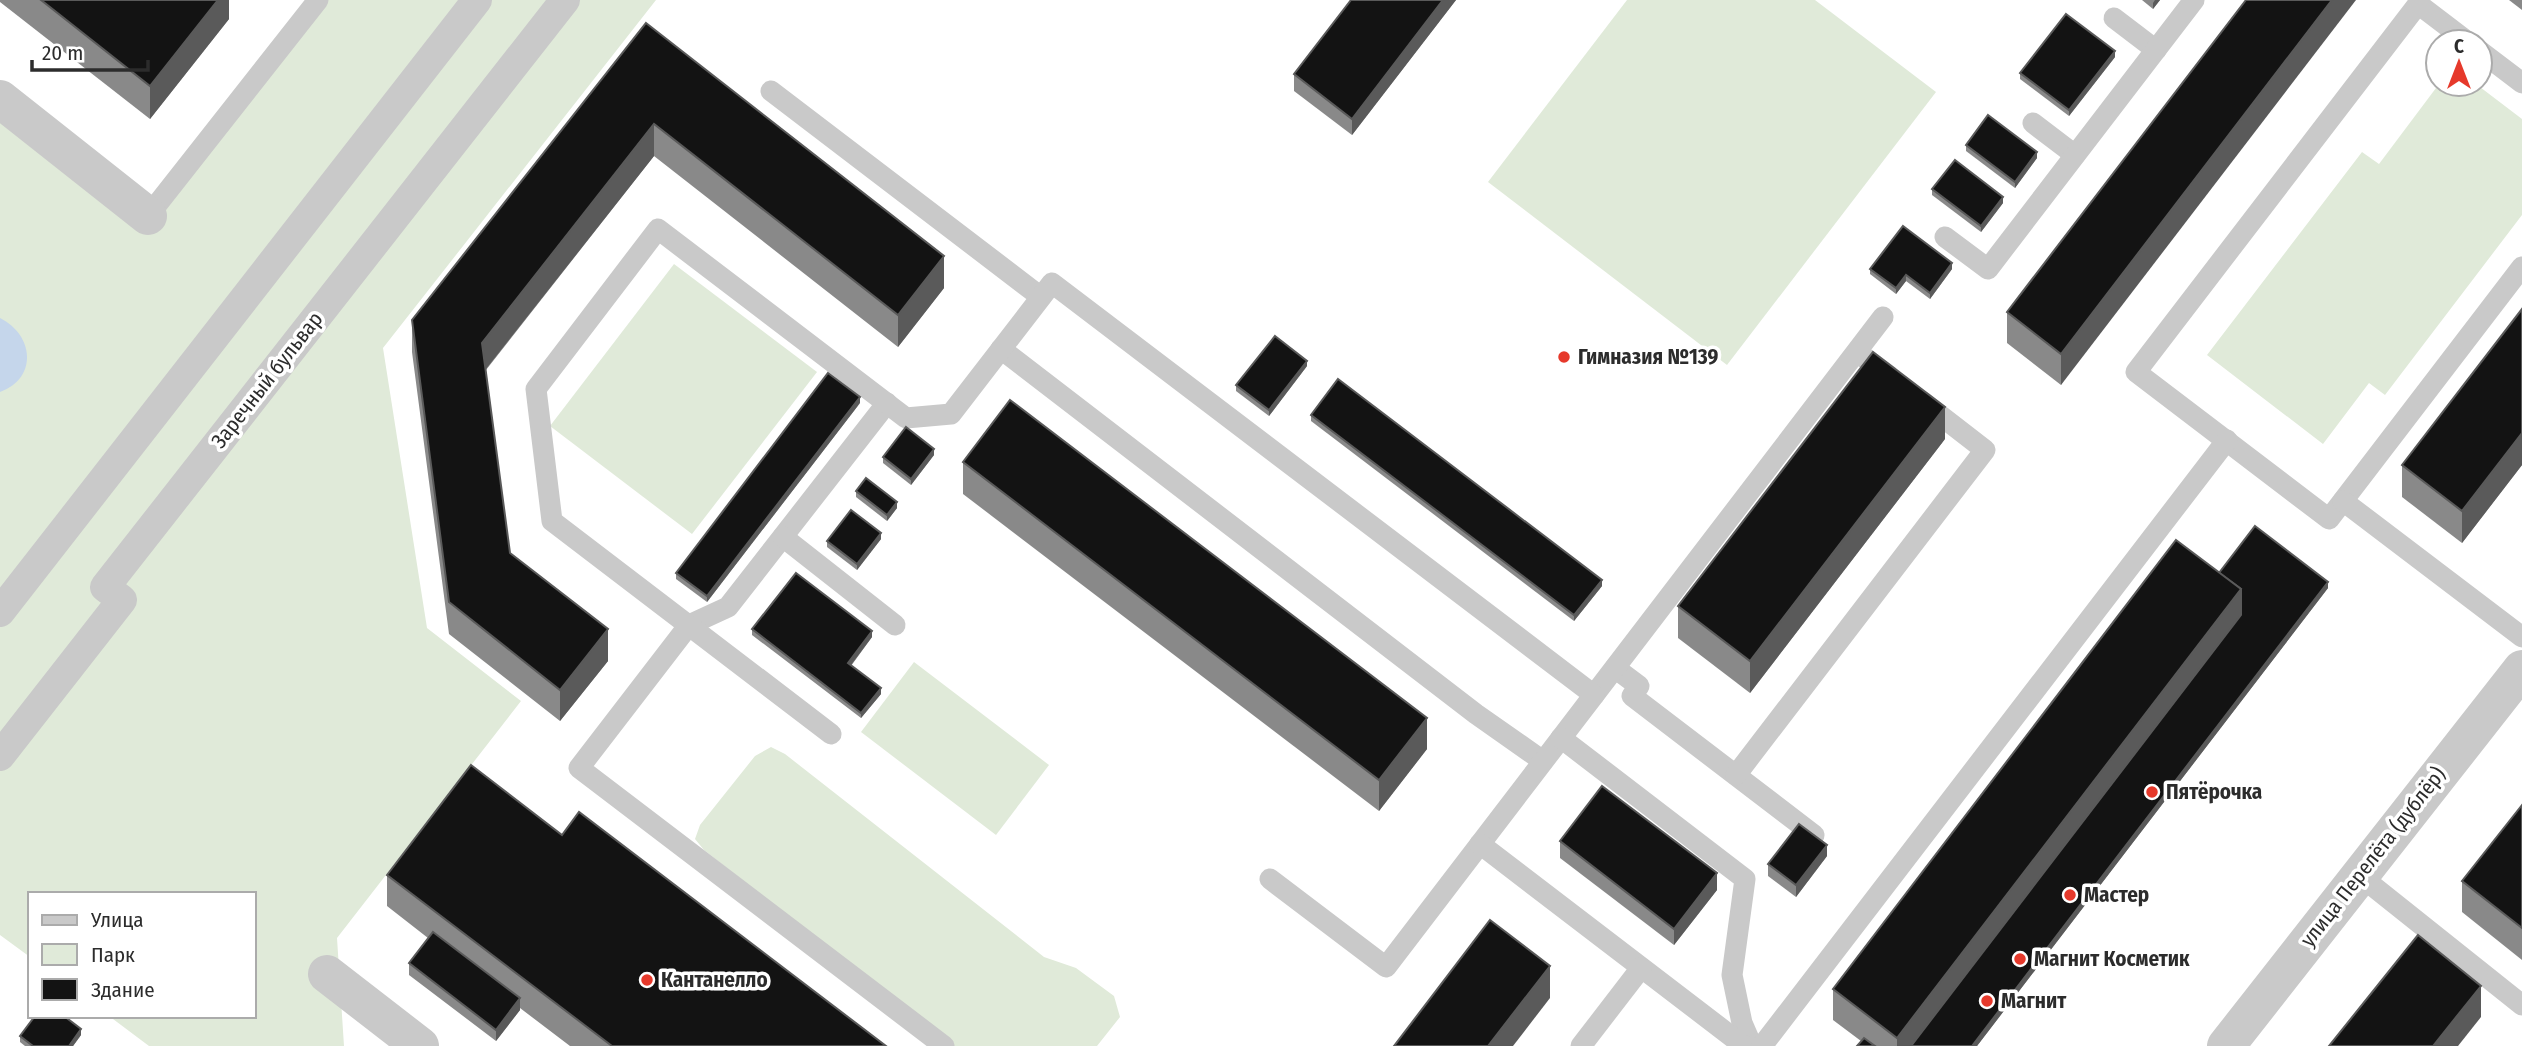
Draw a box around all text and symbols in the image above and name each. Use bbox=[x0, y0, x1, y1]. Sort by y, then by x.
scale bar bbox=[32, 28, 147, 72]
north arrow bbox=[2424, 28, 2494, 98]
text: С bbox=[2454, 35, 2464, 58]
text: 20 m bbox=[42, 40, 83, 66]
street label: Заречный бульвар bbox=[206, 307, 328, 453]
place label: Гимназия №139 bbox=[1578, 344, 1719, 370]
marker: Гимназия №139 bbox=[1556, 349, 1572, 365]
street label: улица Перелёта (дублёр) bbox=[2295, 762, 2451, 952]
place label: Пятёрочка bbox=[2166, 779, 2262, 805]
marker: Пятёрочка bbox=[2144, 784, 2160, 800]
place label: Мастер bbox=[2084, 882, 2149, 908]
marker: Мастер bbox=[2062, 887, 2078, 903]
legend bbox=[28, 892, 256, 1018]
text: Улица bbox=[90, 907, 144, 933]
text: Парк bbox=[91, 942, 135, 968]
place label: Магнит Косметик bbox=[2034, 946, 2190, 972]
marker: Магнит Косметик bbox=[2012, 951, 2028, 967]
place label: Кантанелло bbox=[661, 967, 768, 993]
marker: Кантанелло bbox=[639, 972, 655, 988]
text: Здание bbox=[91, 977, 155, 1003]
place label: Магнит bbox=[2001, 988, 2067, 1014]
marker: Магнит bbox=[1979, 993, 1995, 1009]

